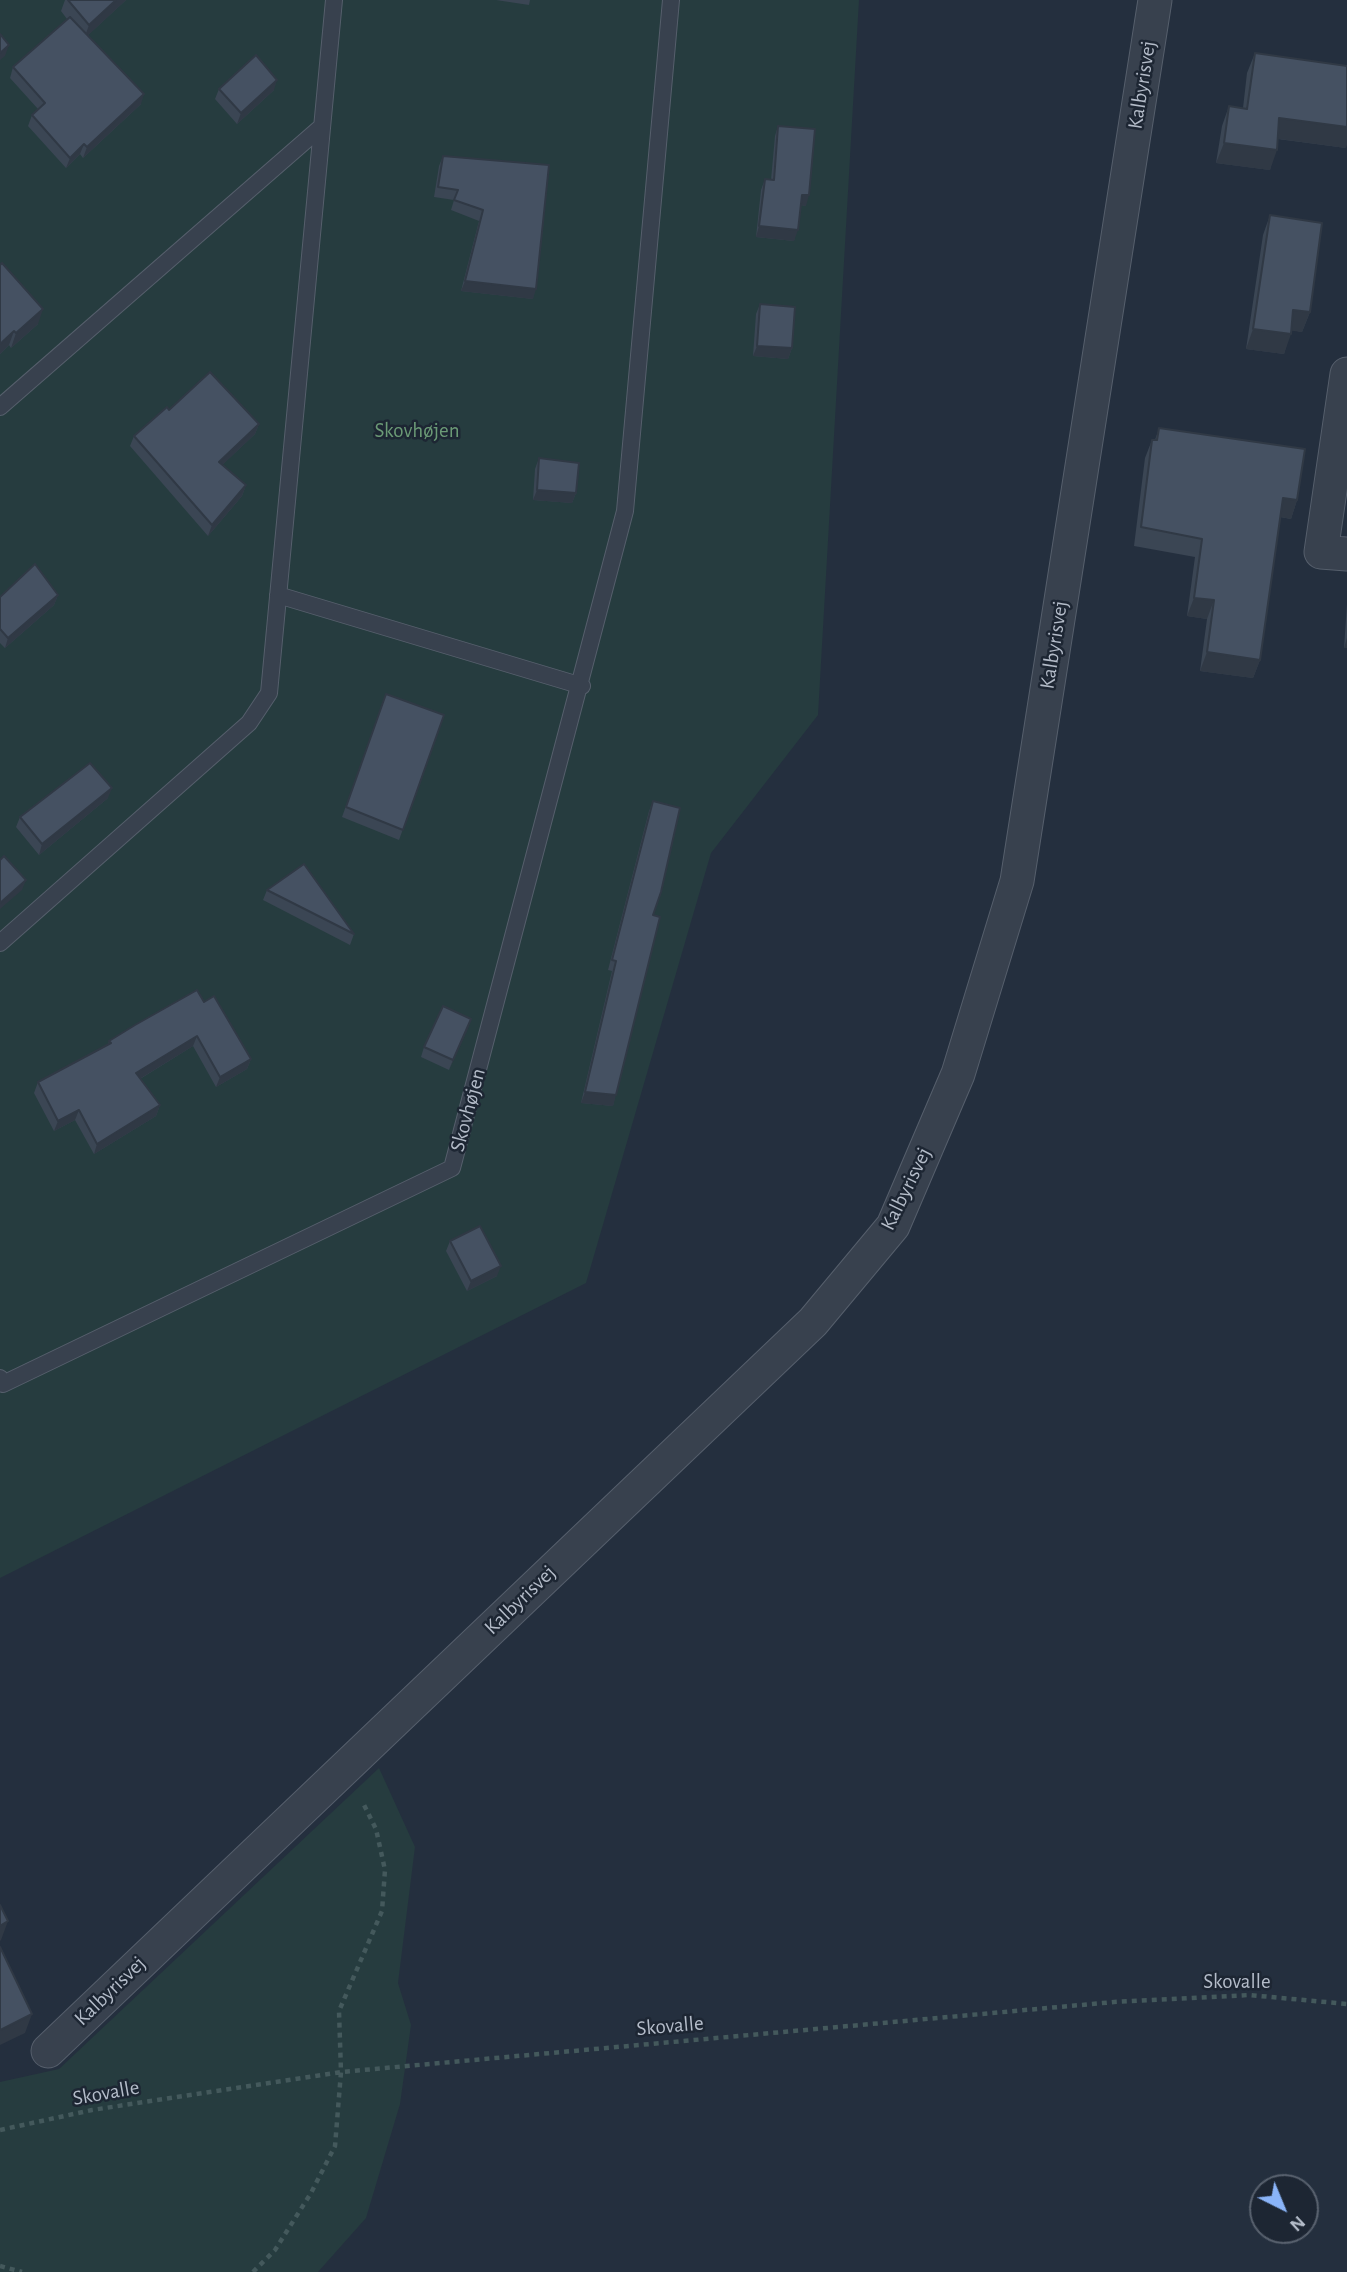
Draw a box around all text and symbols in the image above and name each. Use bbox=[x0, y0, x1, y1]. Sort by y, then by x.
street label: Kalbyrisvej bbox=[1123, 39, 1161, 131]
park label: Skovhøjen bbox=[374, 418, 460, 444]
street label: Kalbyrisvej bbox=[1035, 599, 1073, 691]
street label: Skovhøjen bbox=[445, 1066, 491, 1154]
street label: Kalbyrisvej bbox=[875, 1143, 937, 1235]
street label: Kalbyrisvej bbox=[479, 1560, 561, 1640]
street label: Kalbyrisvej bbox=[69, 1951, 151, 2031]
street label: Skovalle bbox=[1203, 1969, 1271, 1995]
street label: Skovalle bbox=[635, 2011, 705, 2041]
street label: Skovalle bbox=[71, 2075, 141, 2111]
north arrow bbox=[1249, 2174, 1319, 2244]
text: N bbox=[1286, 2212, 1309, 2235]

